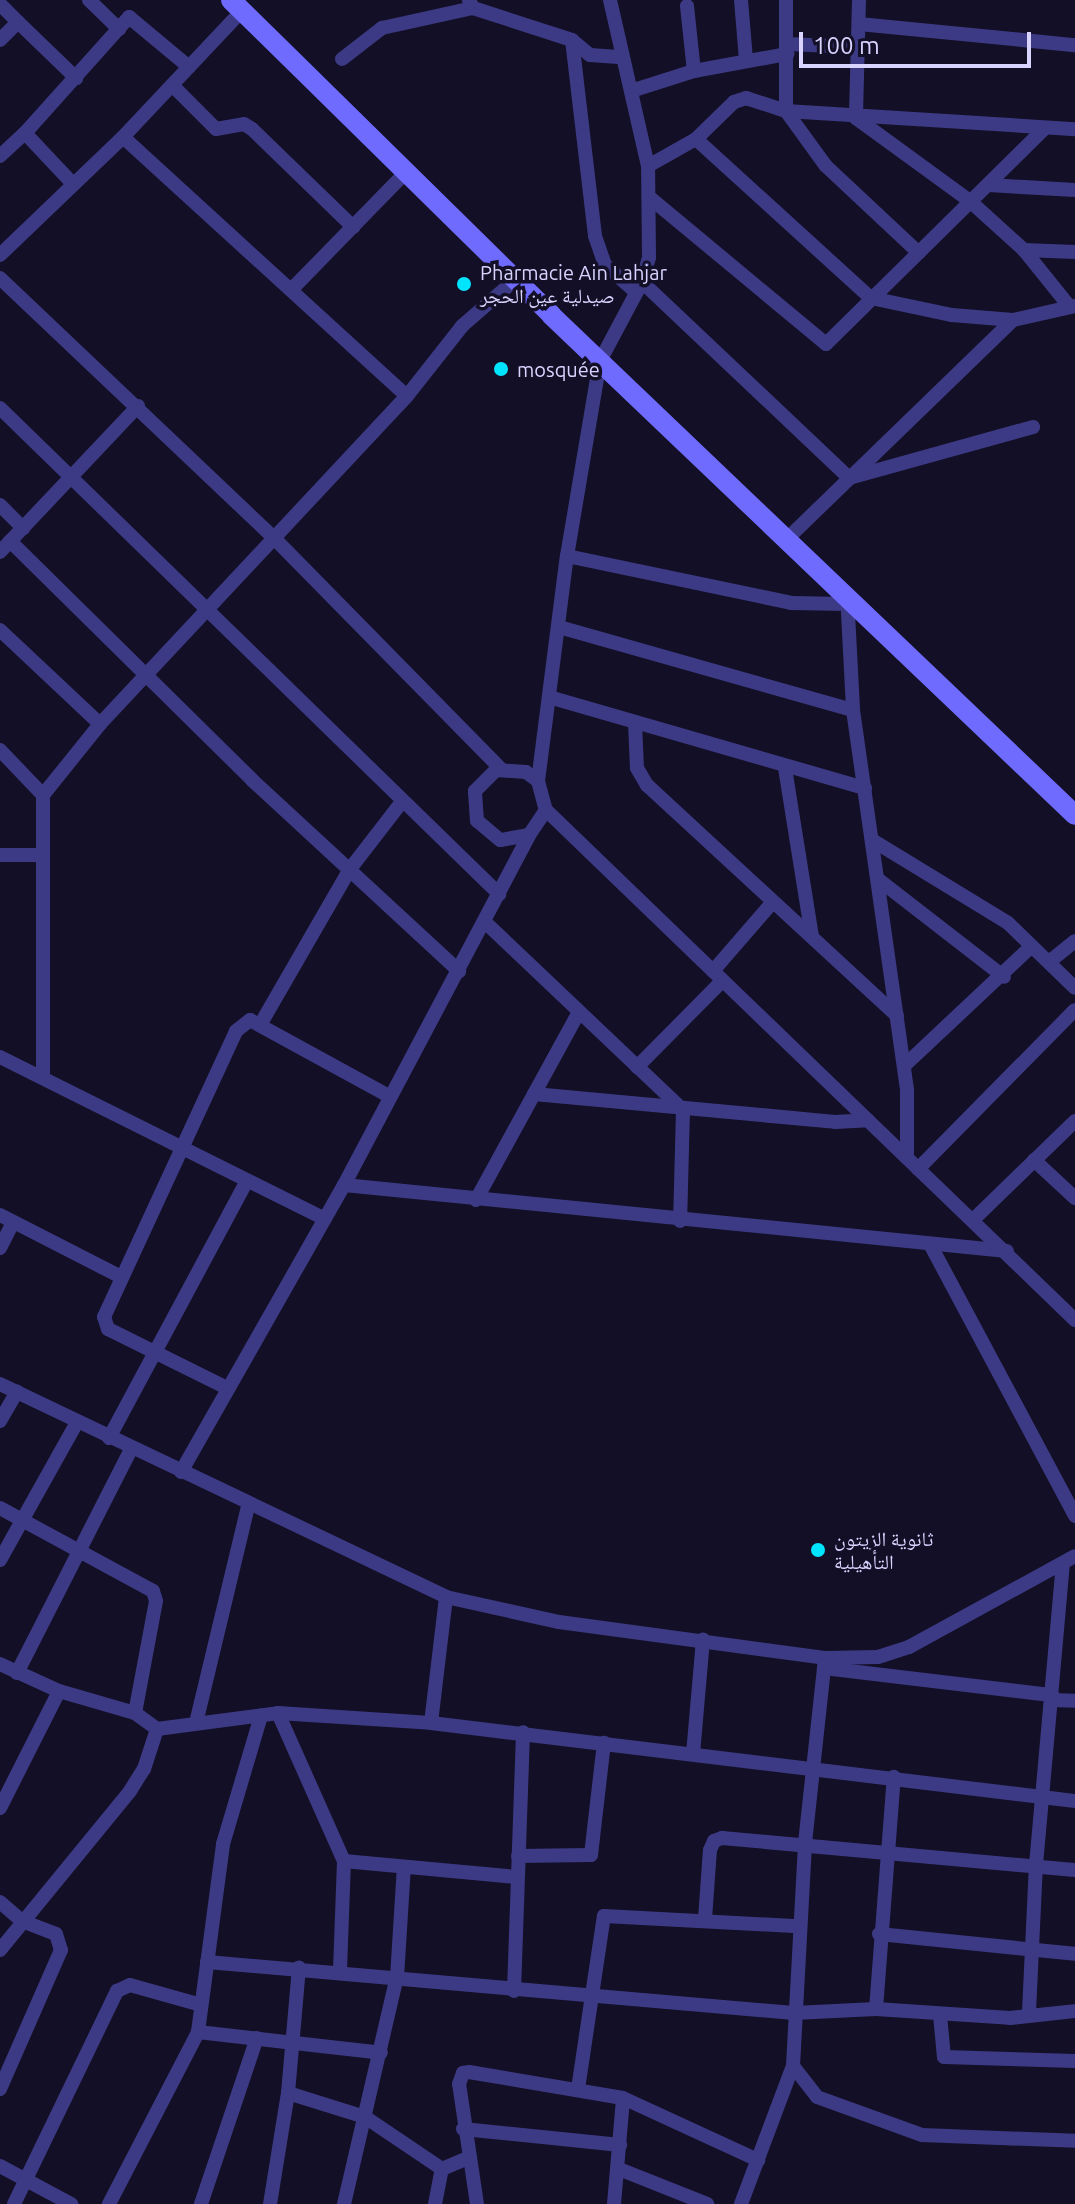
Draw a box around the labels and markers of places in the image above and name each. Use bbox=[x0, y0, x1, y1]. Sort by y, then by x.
place label: Pharmacie Ain Lahjar صيدلية عين الحجر bbox=[480, 260, 667, 307]
marker: Pharmacie Ain Lahjar صيدلية عين الحجر bbox=[455, 275, 473, 293]
place label: mosquée bbox=[517, 357, 600, 381]
marker: mosquée bbox=[492, 360, 510, 378]
place label: ثانوية الزيتون التأهيلية bbox=[834, 1526, 933, 1573]
marker: ثانوية الزيتون التأهيلية bbox=[809, 1541, 827, 1559]

